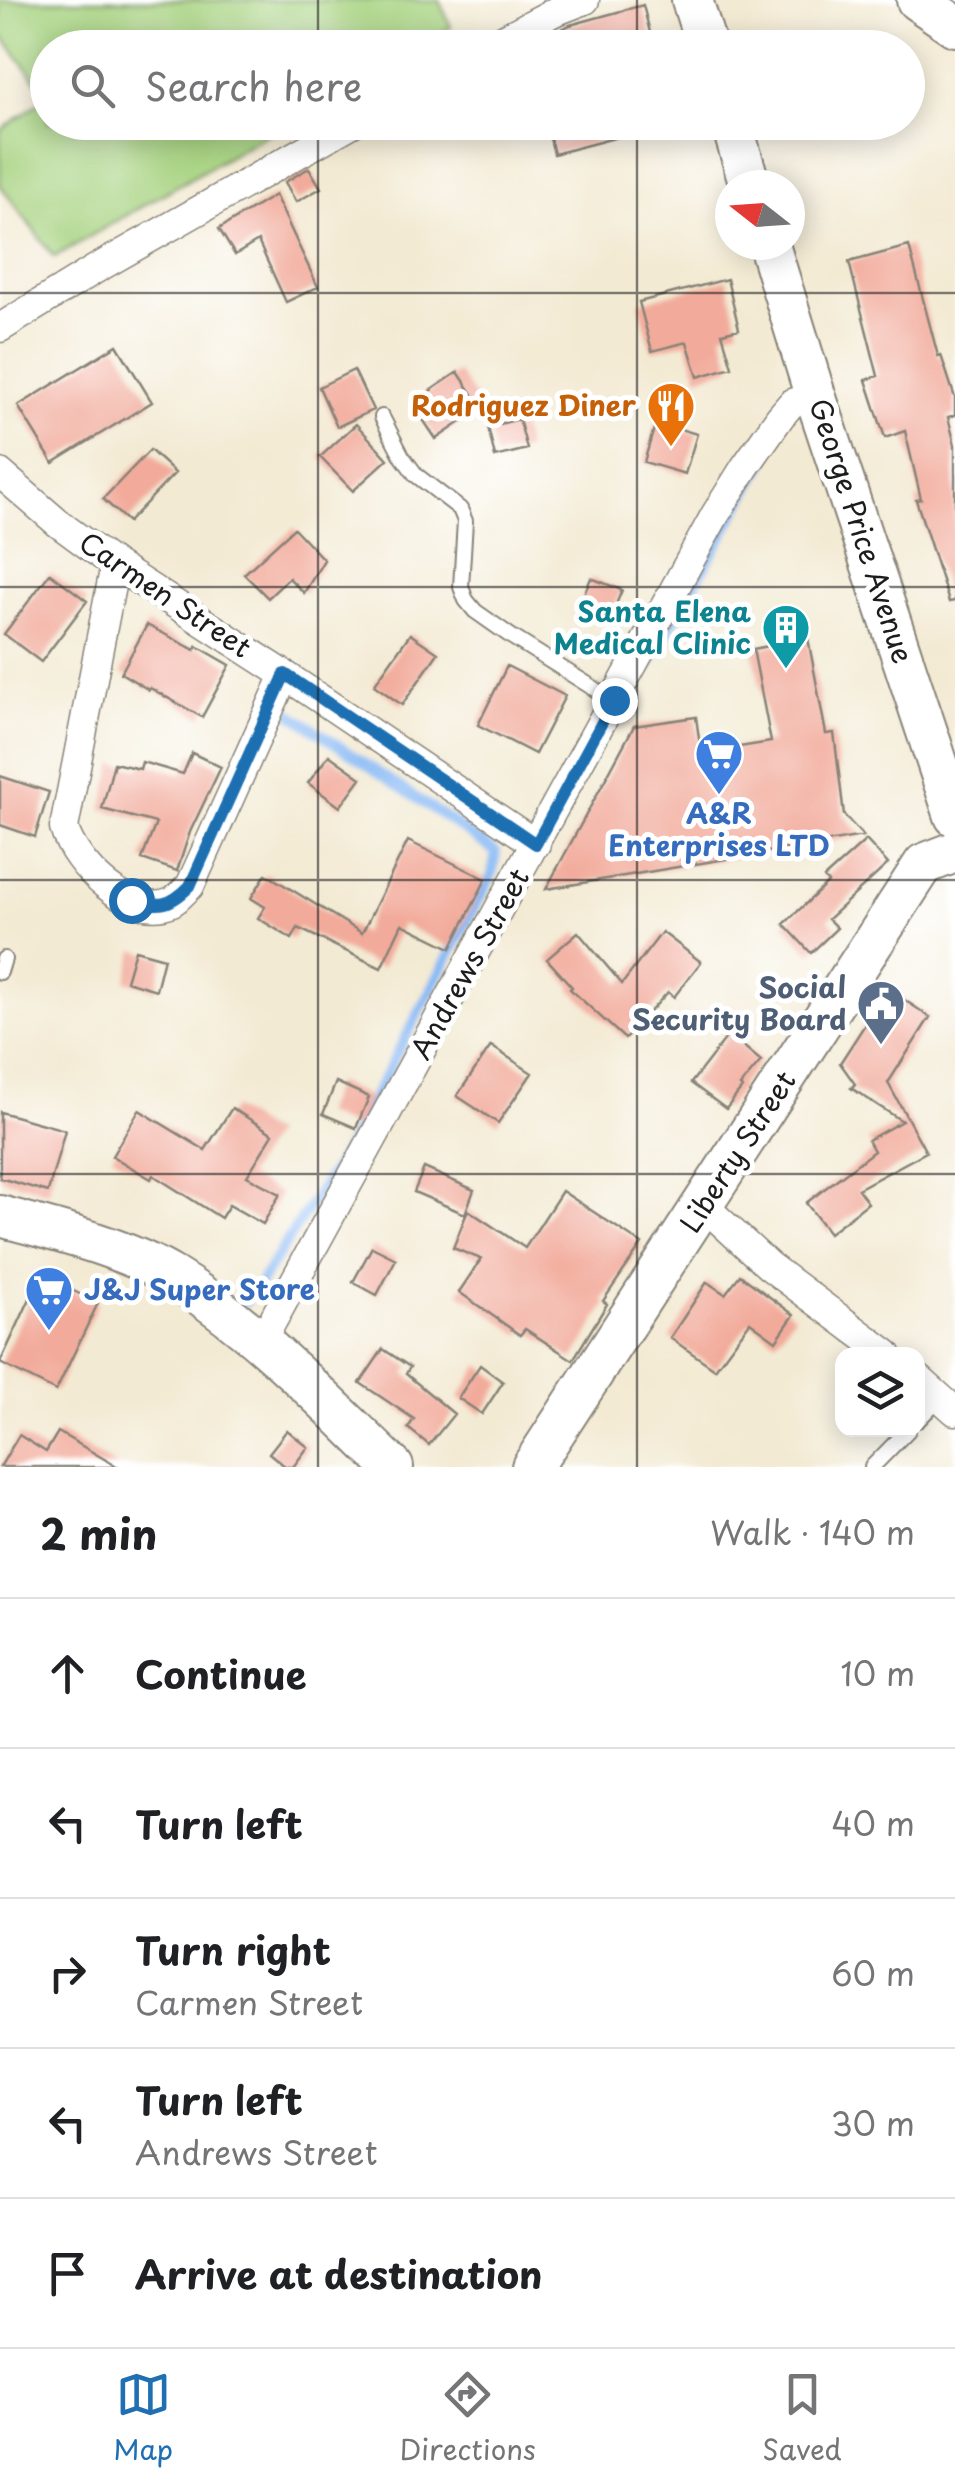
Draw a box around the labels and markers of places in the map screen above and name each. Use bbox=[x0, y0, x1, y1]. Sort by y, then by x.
restaurant icon: Rodriguez Diner bbox=[645, 380, 697, 448]
place label: Rodriguez Diner bbox=[411, 383, 637, 426]
place label: Santa Elena Medical Clinic bbox=[554, 589, 751, 664]
building icon: Santa Elena Medical Clinic bbox=[760, 602, 812, 670]
supermarket icon: A&R Enterprises LTD bbox=[693, 728, 745, 796]
place label: A&R Enterprises LTD bbox=[608, 791, 830, 866]
place label: Social Security Board bbox=[632, 965, 846, 1040]
public building icon: Social Security Board bbox=[855, 978, 907, 1046]
supermarket icon: J&J Super Store bbox=[23, 1264, 75, 1332]
place label: J&J Super Store bbox=[84, 1267, 315, 1310]

